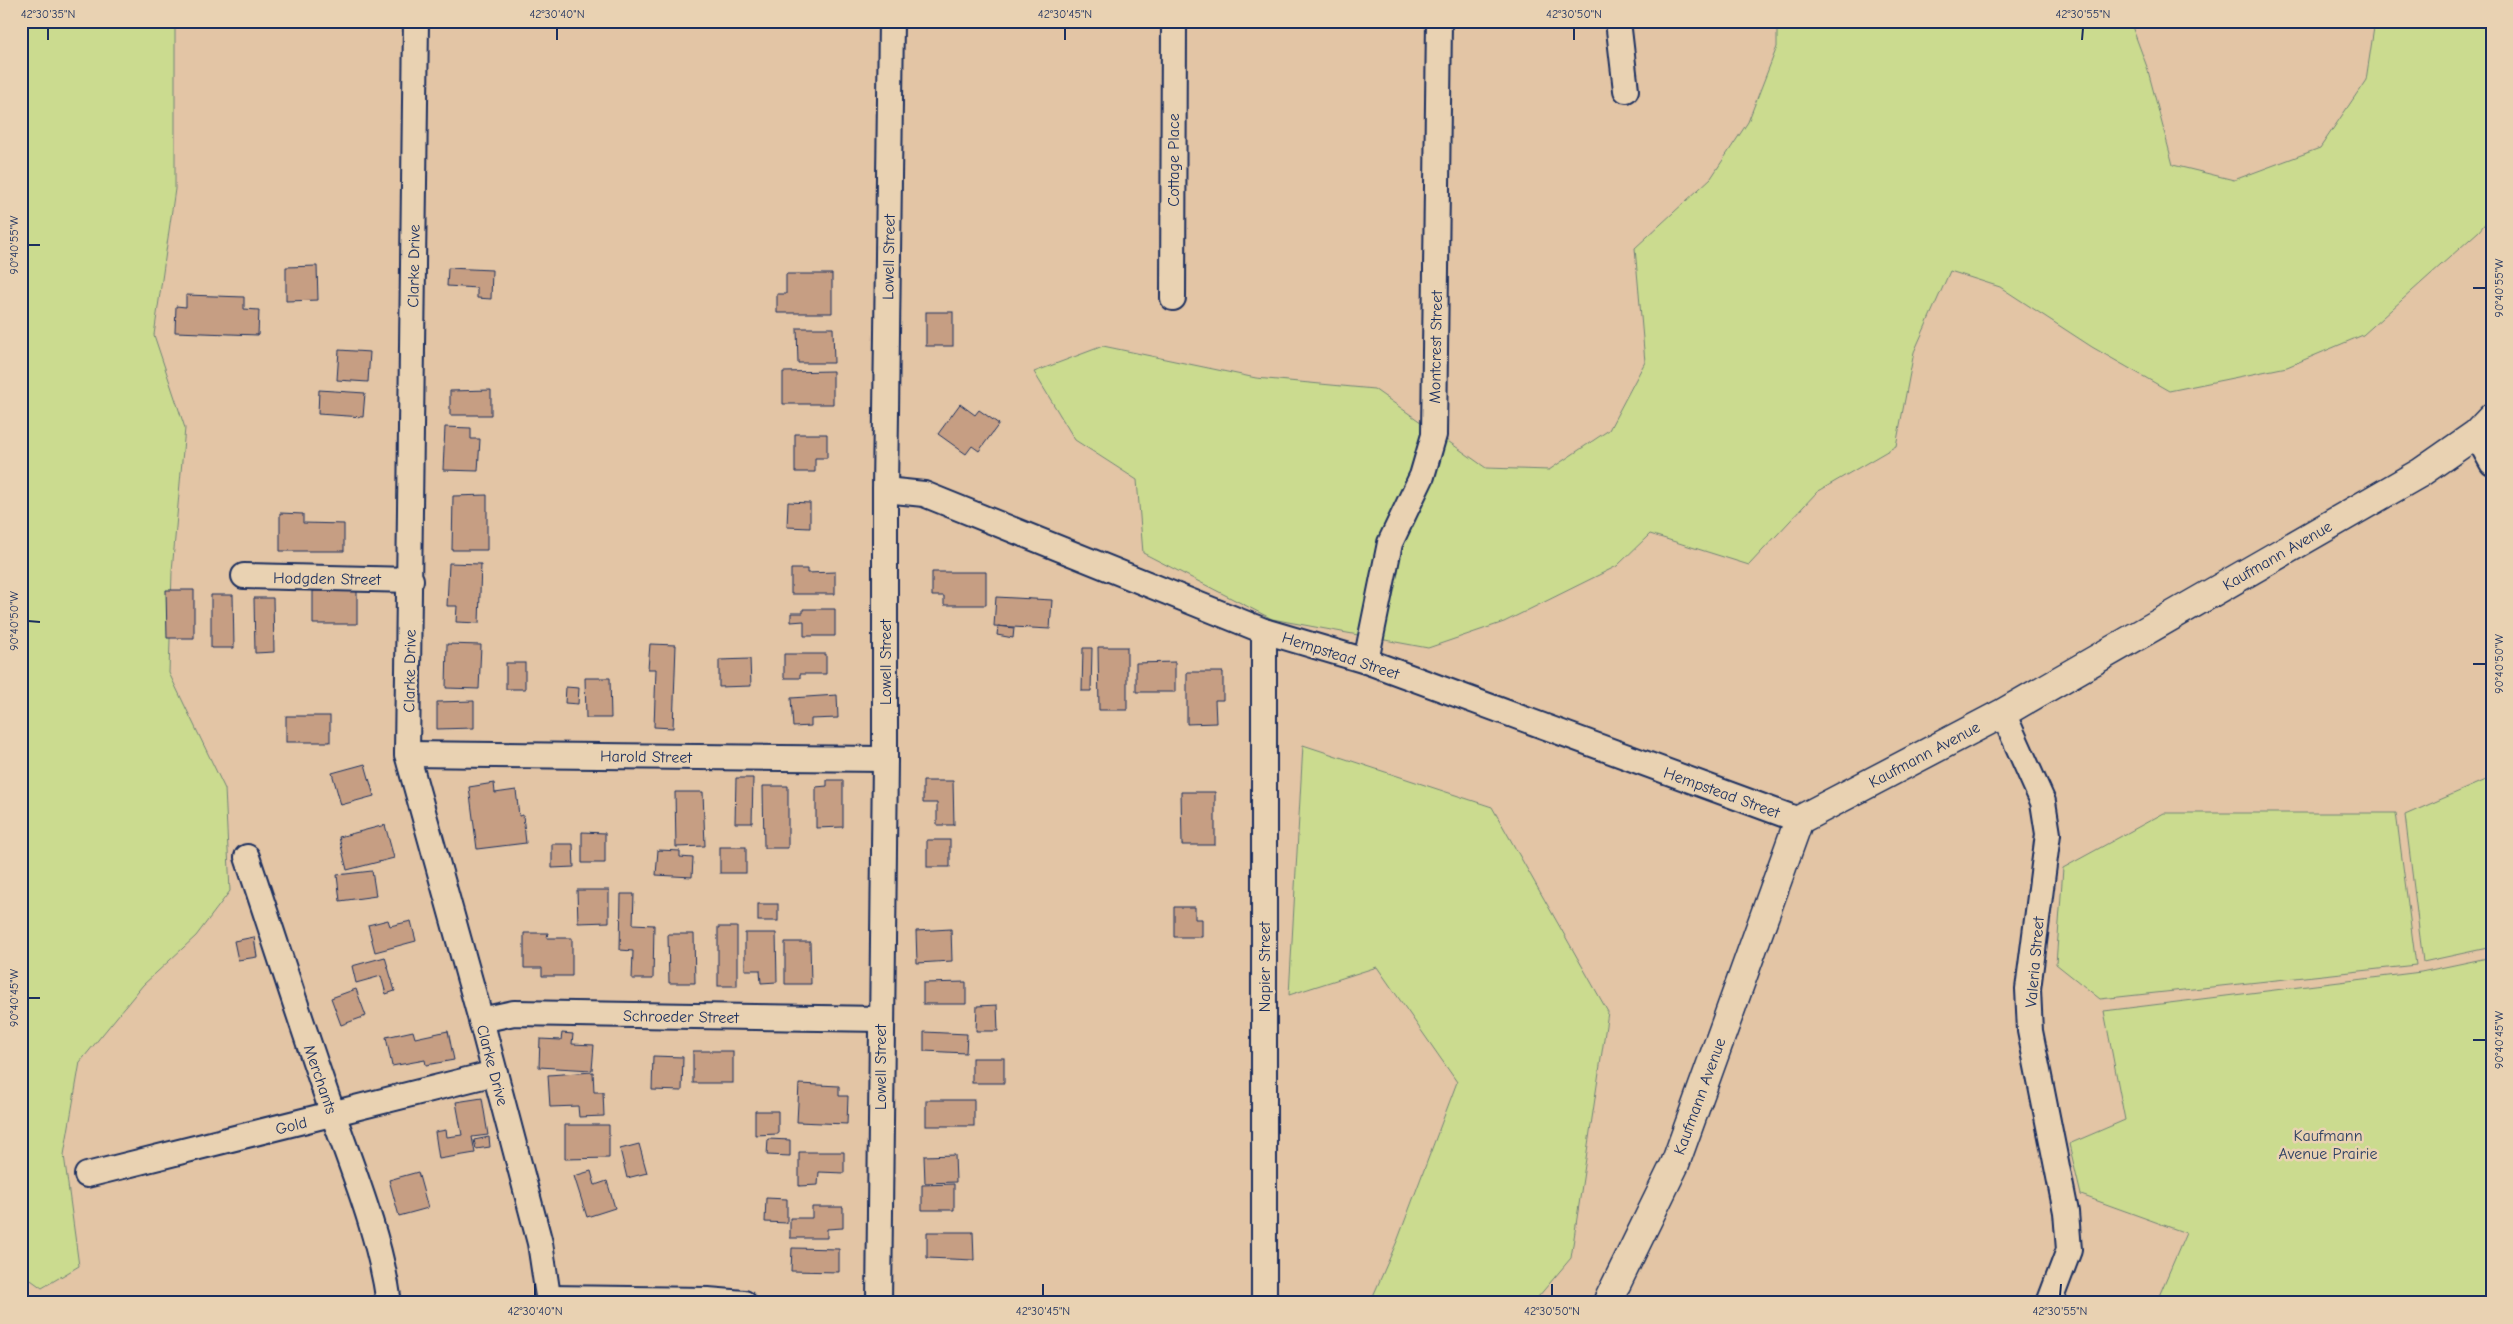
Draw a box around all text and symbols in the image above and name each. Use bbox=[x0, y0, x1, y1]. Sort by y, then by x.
text: 42°30'35"N bbox=[21, 7, 75, 21]
text: 42°30'40"N bbox=[529, 7, 585, 21]
text: 42°30'45"N bbox=[1038, 7, 1092, 21]
text: 42°30'50"N bbox=[1546, 7, 1602, 21]
text: 42°30'55"N bbox=[2056, 7, 2110, 21]
street label: Cottage Place bbox=[1165, 113, 1183, 207]
street label: Lowell Street bbox=[879, 214, 899, 300]
text: 90°40'55"W bbox=[7, 215, 21, 274]
street label: Clarke Drive bbox=[404, 224, 424, 308]
text: 90°40'55"W bbox=[2492, 258, 2506, 317]
street label: Montcrest Street bbox=[1426, 290, 1446, 404]
street label: Kaufmann Avenue bbox=[2220, 517, 2335, 594]
street label: Hodgden Street bbox=[273, 569, 381, 589]
text: 90°40'50"W bbox=[7, 591, 21, 651]
street label: Lowell Street bbox=[877, 619, 895, 705]
street label: Clarke Drive bbox=[400, 629, 420, 713]
street label: Hempstead Street bbox=[1280, 629, 1402, 684]
text: 90°40'50"W bbox=[2492, 634, 2506, 694]
street label: Kaufmann Avenue bbox=[1866, 718, 1983, 792]
street label: Harold Street bbox=[600, 747, 692, 767]
street label: Hempstead Street bbox=[1661, 764, 1783, 822]
street label: Valeria Street bbox=[2022, 916, 2048, 1008]
street label: Napier Street bbox=[1256, 921, 1274, 1012]
text: 90°40'45"W bbox=[7, 968, 21, 1027]
street label: Schroeder Street bbox=[623, 1007, 740, 1027]
text: 90°40'45"W bbox=[2492, 1010, 2506, 1069]
street label: Clarke Drive bbox=[473, 1023, 511, 1108]
street label: Lowell Street bbox=[872, 1024, 890, 1110]
street label: Kaufmann Avenue bbox=[1670, 1035, 1729, 1157]
street label: Merchants bbox=[300, 1042, 340, 1117]
street label: Gold bbox=[274, 1113, 309, 1139]
park label: Kaufmann Avenue Prairie bbox=[2279, 1127, 2377, 1163]
text: 42°30'40"N bbox=[507, 1304, 563, 1318]
text: 42°30'45"N bbox=[1016, 1304, 1070, 1318]
text: 42°30'50"N bbox=[1524, 1304, 1580, 1318]
text: 42°30'55"N bbox=[2033, 1304, 2087, 1318]

